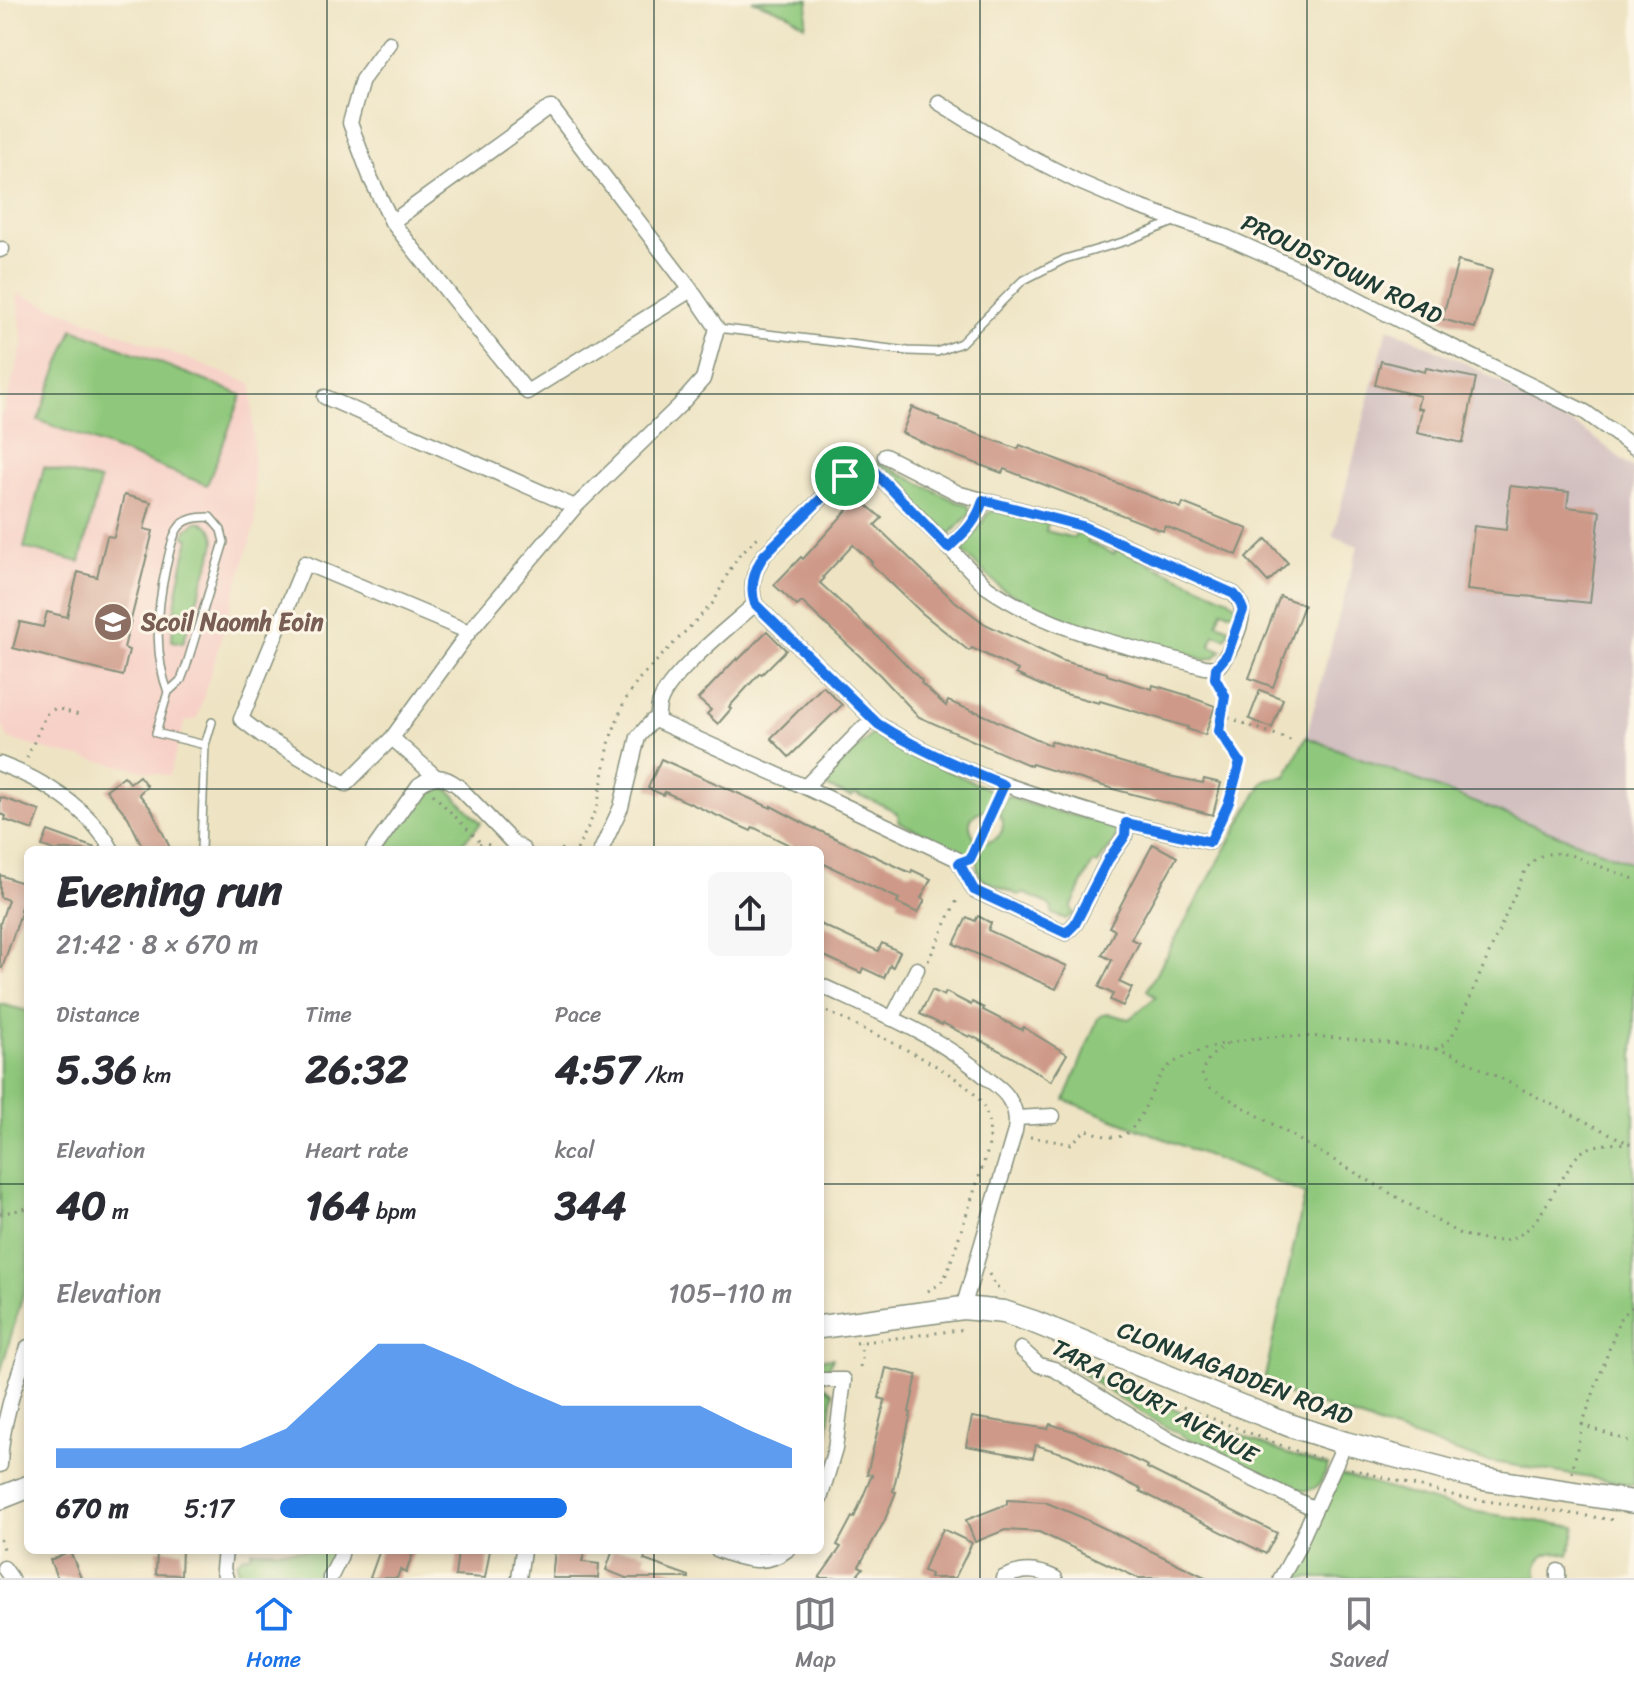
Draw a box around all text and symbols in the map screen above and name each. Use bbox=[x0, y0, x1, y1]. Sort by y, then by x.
street label: PROUDSTOWN ROAD bbox=[1234, 202, 1450, 336]
pin bbox=[811, 442, 879, 510]
icon: arrive bbox=[823, 454, 867, 498]
school or university icon: Scoil Naomh Eoin bbox=[92, 601, 134, 643]
place label: Scoil Naomh Eoin bbox=[140, 601, 323, 643]
text: Evening run bbox=[56, 852, 282, 930]
button: share bbox=[708, 872, 792, 956]
text: 21:42 · 8 × 670 m bbox=[56, 921, 258, 967]
text: Distance bbox=[56, 995, 140, 1034]
text: Time bbox=[305, 995, 352, 1034]
text: Pace bbox=[555, 995, 601, 1034]
text: 5.36 bbox=[56, 1034, 137, 1105]
text: 26:32 bbox=[305, 1034, 408, 1105]
text: 4:57 bbox=[555, 1034, 639, 1105]
text: km bbox=[137, 1056, 172, 1095]
text: /km bbox=[639, 1056, 684, 1095]
text: Elevation bbox=[56, 1131, 145, 1170]
text: Heart rate bbox=[305, 1131, 409, 1170]
text: kcal bbox=[555, 1131, 595, 1170]
text: 40 bbox=[56, 1170, 106, 1241]
text: 164 bbox=[305, 1170, 370, 1241]
text: 344 bbox=[555, 1170, 627, 1241]
text: m bbox=[106, 1192, 129, 1231]
text: bpm bbox=[370, 1192, 417, 1231]
text: Elevation bbox=[56, 1270, 161, 1316]
text: 105–110 m bbox=[668, 1270, 792, 1316]
street label: CLONMAGADDEN ROAD bbox=[1111, 1309, 1359, 1437]
street label: TARA COURT AVENUE bbox=[1044, 1327, 1268, 1476]
text: 670 m bbox=[56, 1485, 129, 1531]
text: 5:17 bbox=[184, 1485, 234, 1531]
tab: Home bbox=[246, 1592, 301, 1679]
tab: Map bbox=[793, 1592, 837, 1679]
tab: Saved bbox=[1330, 1592, 1388, 1679]

